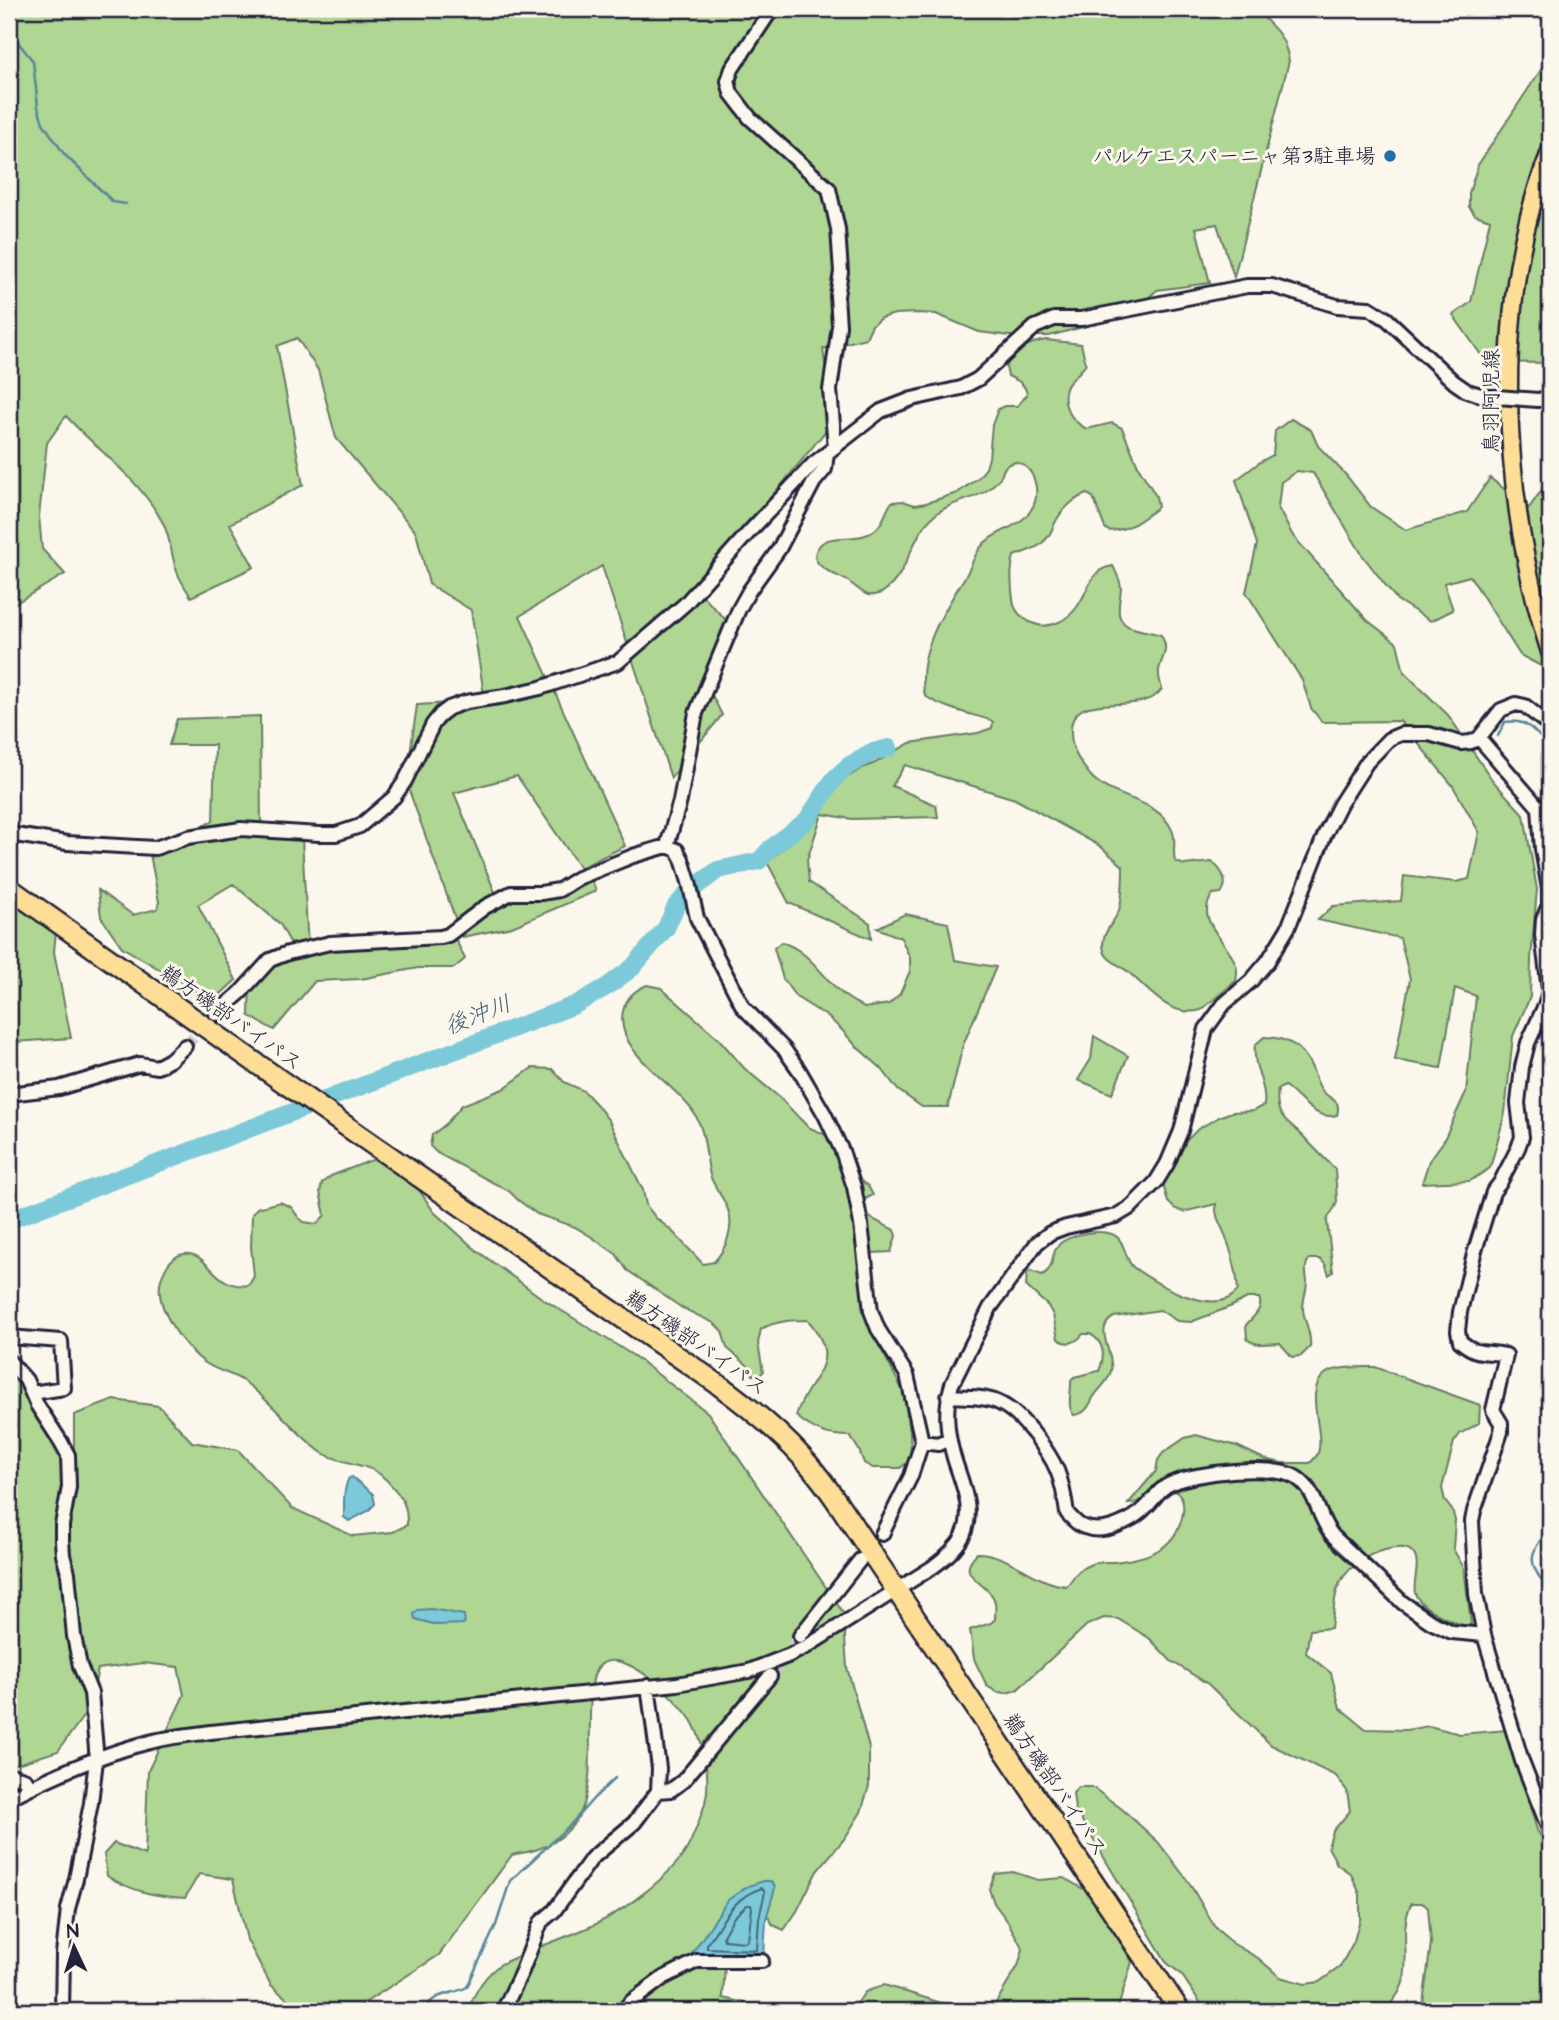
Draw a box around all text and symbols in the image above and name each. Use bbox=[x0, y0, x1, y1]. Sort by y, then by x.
place label: パルケエスパーニャ第3駐車場 bbox=[1092, 142, 1376, 171]
marker: パルケエスパーニャ第3駐車場 bbox=[1382, 148, 1398, 164]
street label: 鳥羽阿児線 bbox=[1477, 349, 1506, 454]
street label: 鵜方磯部バイパス bbox=[154, 958, 308, 1078]
water label: 後沖川 bbox=[440, 988, 516, 1042]
street label: 鵜方磯部バイパス bbox=[619, 1283, 773, 1403]
street label: 鵜方磯部バイパス bbox=[996, 1707, 1114, 1863]
north arrow bbox=[38, 1912, 108, 1982]
text: N bbox=[66, 1918, 80, 1945]

